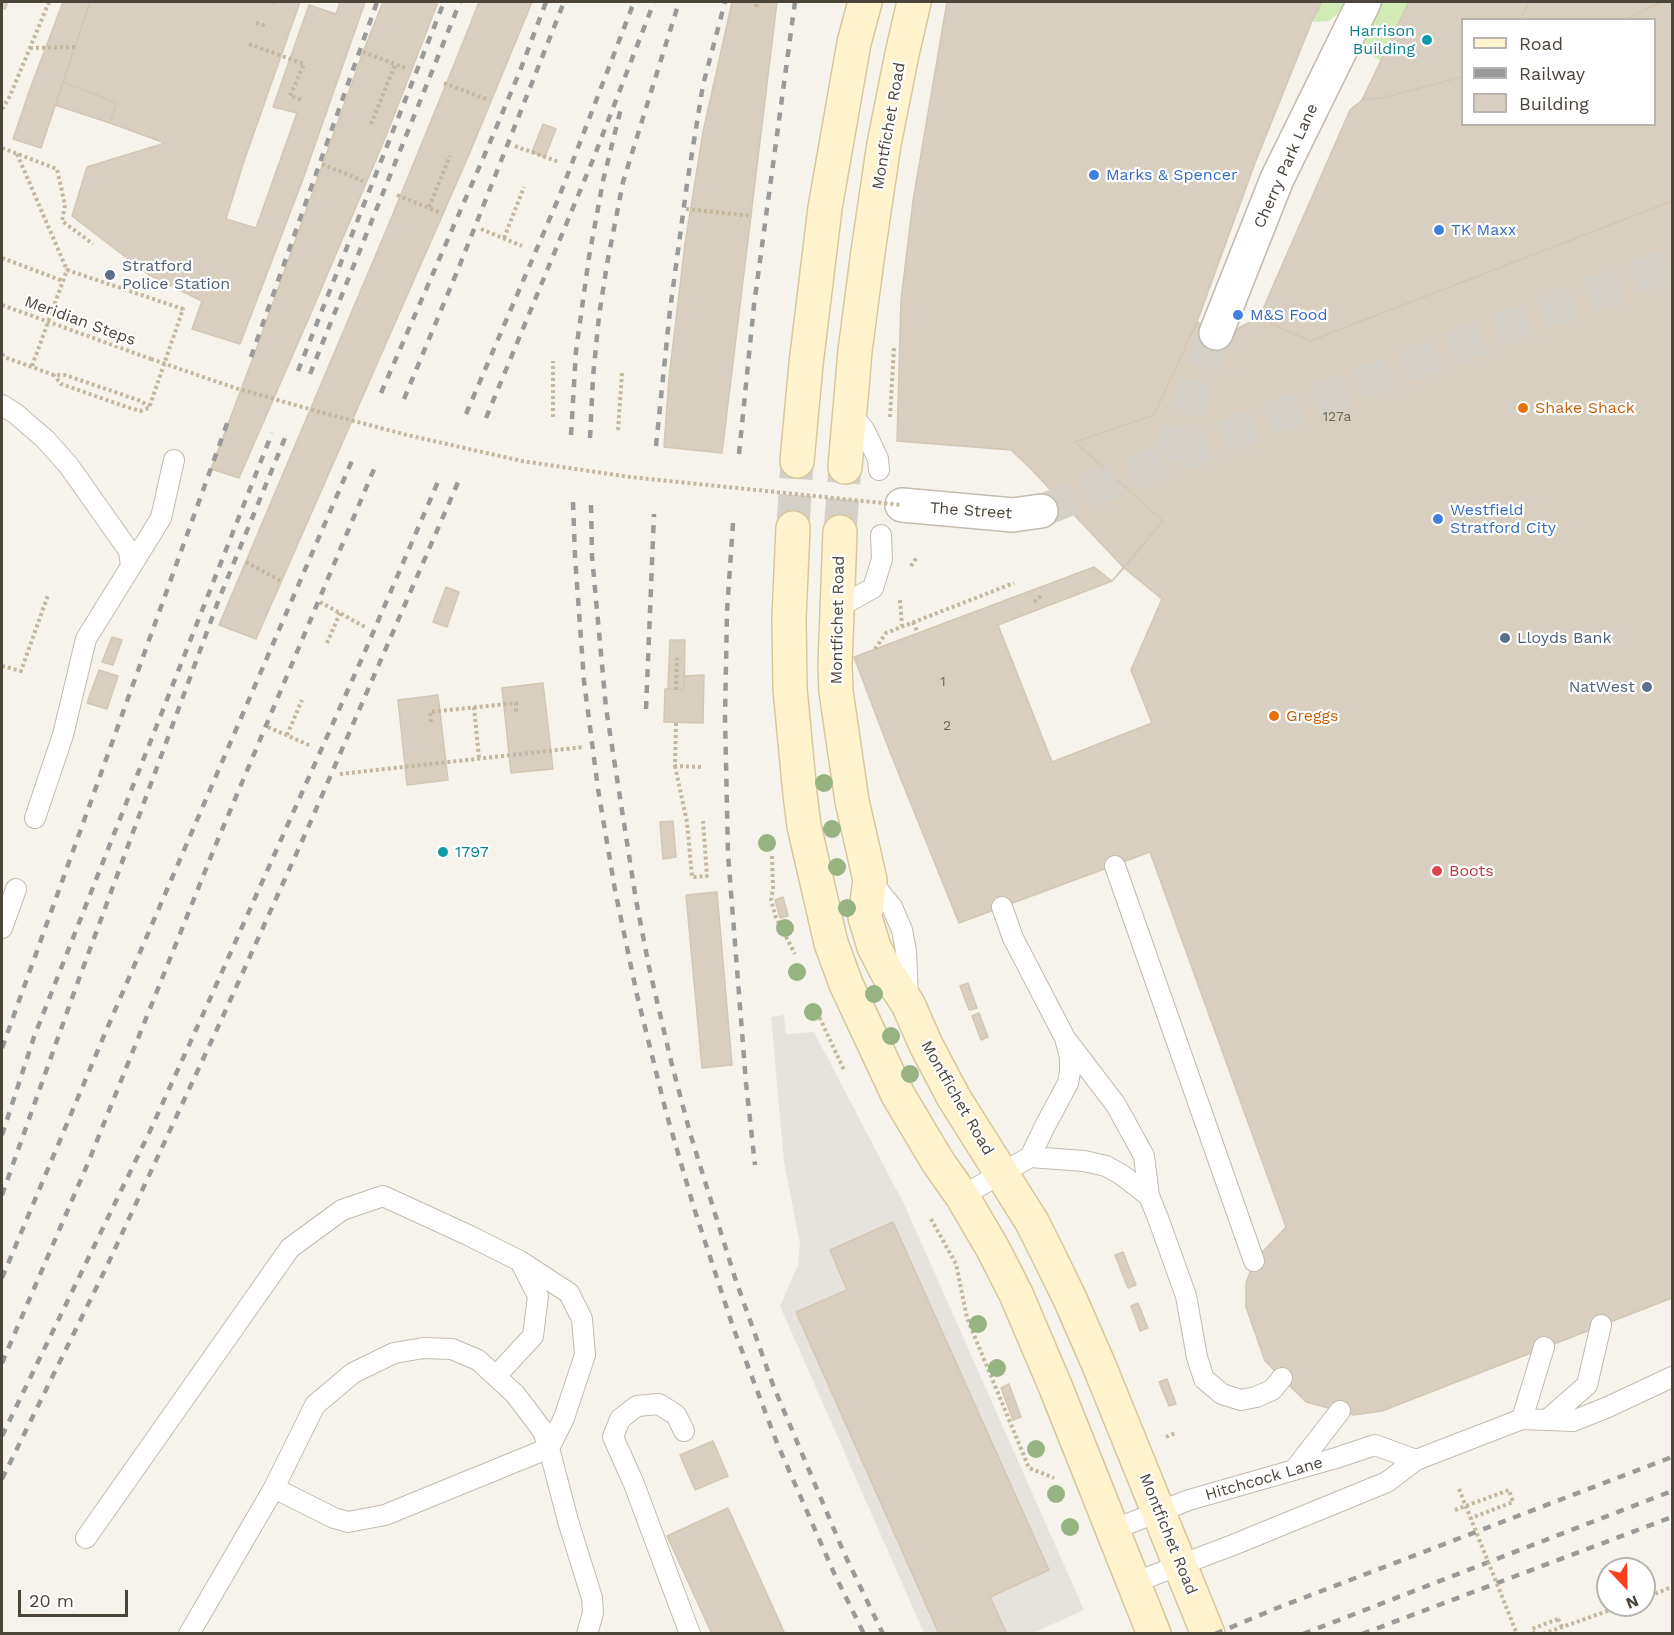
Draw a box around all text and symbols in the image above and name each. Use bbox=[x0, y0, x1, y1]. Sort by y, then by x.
legend bbox=[1461, 18, 1656, 126]
place label: Harrison Building bbox=[1349, 21, 1415, 59]
marker: Harrison Building bbox=[1420, 33, 1434, 47]
text: Road bbox=[1519, 33, 1563, 54]
street label: Montfichet Road bbox=[868, 61, 910, 191]
text: Railway bbox=[1519, 63, 1585, 84]
text: Building bbox=[1519, 93, 1589, 114]
street label: Cherry Park Lane bbox=[1250, 101, 1322, 231]
place label: Marks & Spencer bbox=[1106, 165, 1237, 185]
marker: Marks & Spencer bbox=[1087, 168, 1101, 182]
place label: TK Maxx bbox=[1451, 220, 1516, 240]
marker: TK Maxx bbox=[1432, 223, 1446, 237]
place label: Stratford Police Station bbox=[122, 256, 230, 294]
marker: Stratford Police Station bbox=[103, 268, 117, 282]
street label: Meridian Steps bbox=[22, 292, 138, 350]
place label: M&S Food bbox=[1250, 305, 1327, 325]
marker: M&S Food bbox=[1231, 308, 1245, 322]
place label: Shake Shack bbox=[1535, 398, 1635, 418]
marker: Shake Shack bbox=[1516, 401, 1530, 415]
house number: 127a bbox=[1323, 409, 1351, 425]
street label: The Street bbox=[929, 499, 1013, 523]
place label: Westfield Stratford City bbox=[1450, 500, 1556, 538]
marker: Westfield Stratford City bbox=[1431, 512, 1445, 526]
street label: Montfichet Road bbox=[827, 555, 849, 685]
place label: Lloyds Bank bbox=[1517, 628, 1611, 648]
marker: Lloyds Bank bbox=[1498, 631, 1512, 645]
house number: 1 bbox=[940, 674, 946, 690]
place label: NatWest bbox=[1569, 677, 1635, 697]
marker: NatWest bbox=[1640, 680, 1654, 694]
place label: Greggs bbox=[1286, 706, 1339, 726]
marker: Greggs bbox=[1267, 709, 1281, 723]
house number: 2 bbox=[943, 718, 951, 734]
place label: 1797 bbox=[455, 842, 489, 862]
marker: 1797 bbox=[436, 845, 450, 859]
place label: Boots bbox=[1449, 861, 1494, 881]
marker: Boots bbox=[1430, 864, 1444, 878]
street label: Montfichet Road bbox=[916, 1037, 998, 1159]
street label: Hitchcock Lane bbox=[1203, 1453, 1325, 1505]
street label: Montfichet Road bbox=[1135, 1471, 1201, 1597]
north arrow bbox=[1596, 1557, 1656, 1617]
scale bar bbox=[21, 1578, 130, 1616]
text: 20 m bbox=[29, 1590, 74, 1611]
text: N bbox=[1623, 1591, 1641, 1613]

